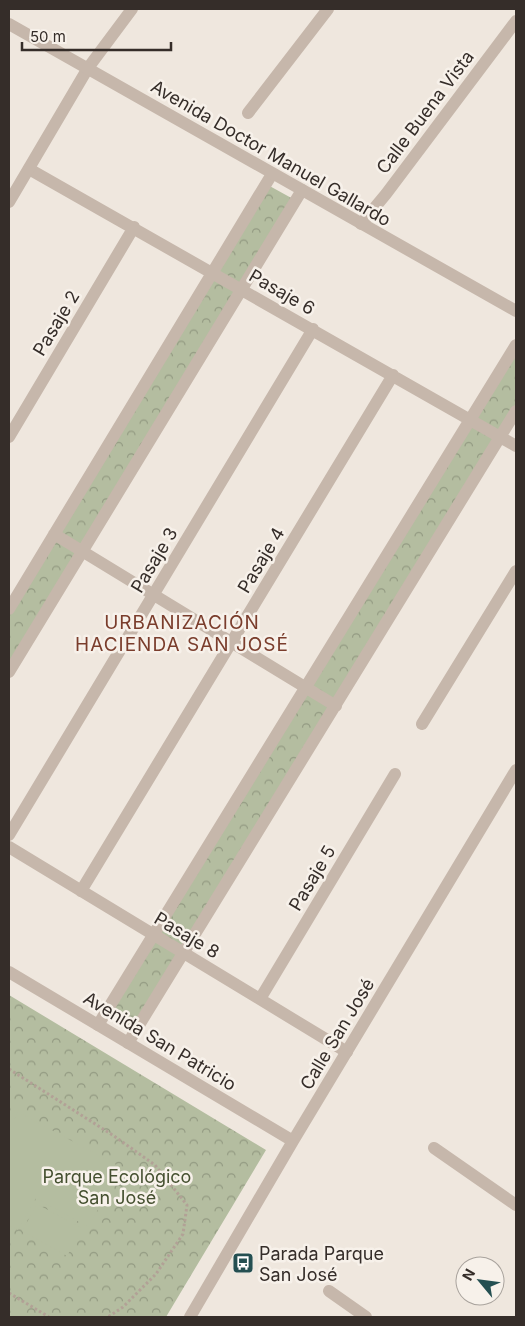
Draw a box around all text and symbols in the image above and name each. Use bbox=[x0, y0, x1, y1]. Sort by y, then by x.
scale bar bbox=[22, 20, 171, 52]
text: 50 m bbox=[30, 27, 66, 46]
street label: Calle Buena Vista bbox=[372, 46, 478, 178]
street label: Avenida Doctor Manuel Gallardo bbox=[147, 76, 395, 230]
street label: Pasaje 6 bbox=[245, 265, 319, 319]
street label: Pasaje 2 bbox=[28, 287, 84, 359]
street label: Pasaje 4 bbox=[233, 523, 289, 597]
street label: Pasaje 3 bbox=[126, 524, 182, 596]
district label: URBANIZACIÓN HACIENDA SAN JOSÉ bbox=[75, 611, 289, 656]
street label: Pasaje 5 bbox=[284, 842, 340, 914]
street label: Pasaje 8 bbox=[151, 907, 223, 963]
street label: Calle San José bbox=[296, 975, 378, 1093]
street label: Avenida San Patricio bbox=[80, 987, 240, 1095]
park label: Parque Ecológico San José bbox=[43, 1166, 191, 1208]
place label: Parada Parque San José bbox=[259, 1243, 384, 1285]
bus stop icon: Parada Parque San José bbox=[231, 1251, 255, 1275]
north arrow bbox=[455, 1256, 505, 1306]
text: N bbox=[458, 1266, 478, 1283]

